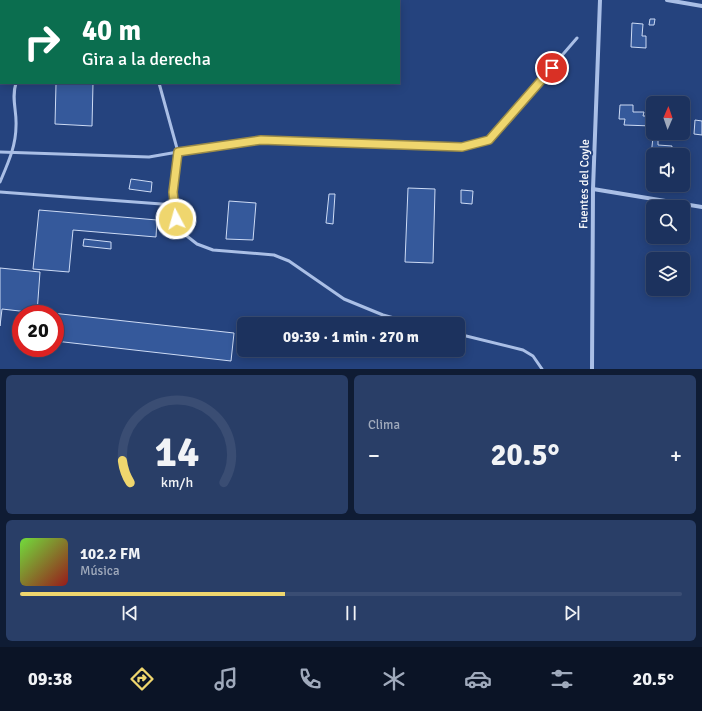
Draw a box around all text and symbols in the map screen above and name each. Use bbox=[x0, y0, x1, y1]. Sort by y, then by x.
text: 40 m bbox=[82, 14, 141, 48]
icon: right bbox=[16, 16, 68, 68]
text: Gira a la derecha bbox=[82, 48, 211, 70]
pin bbox=[535, 51, 569, 85]
icon: arrive bbox=[541, 57, 563, 79]
north arrow bbox=[646, 96, 690, 140]
map controls bbox=[646, 96, 690, 296]
street label: Fuentes del Coyle bbox=[576, 139, 593, 229]
button: sound bbox=[646, 148, 690, 192]
position arrow bbox=[155, 198, 197, 240]
button: search bbox=[646, 200, 690, 244]
button: layers bbox=[646, 252, 690, 296]
speed limit sign: 20 bbox=[12, 305, 64, 357]
text: 09:39 · 1 min · 270 m bbox=[283, 328, 419, 346]
text: Clima bbox=[368, 417, 400, 433]
text: 14 bbox=[155, 426, 199, 477]
text: 20.5° bbox=[490, 437, 560, 474]
text: − bbox=[368, 442, 380, 469]
text: + bbox=[670, 442, 682, 469]
text: km/h bbox=[161, 473, 193, 490]
text: 102.2 FM bbox=[80, 545, 141, 563]
text: Música bbox=[80, 563, 120, 579]
icon: previous bbox=[119, 602, 141, 624]
icon: pause bbox=[340, 602, 362, 624]
icon: next bbox=[561, 602, 583, 624]
icon: directions bbox=[128, 665, 156, 693]
icon: music bbox=[212, 665, 240, 693]
icon: phone bbox=[296, 665, 324, 693]
icon: climate bbox=[380, 665, 408, 693]
icon: car bbox=[464, 665, 492, 693]
icon: filters bbox=[548, 665, 576, 693]
text: 09:38 bbox=[28, 668, 72, 690]
text: 20.5° bbox=[632, 668, 674, 690]

